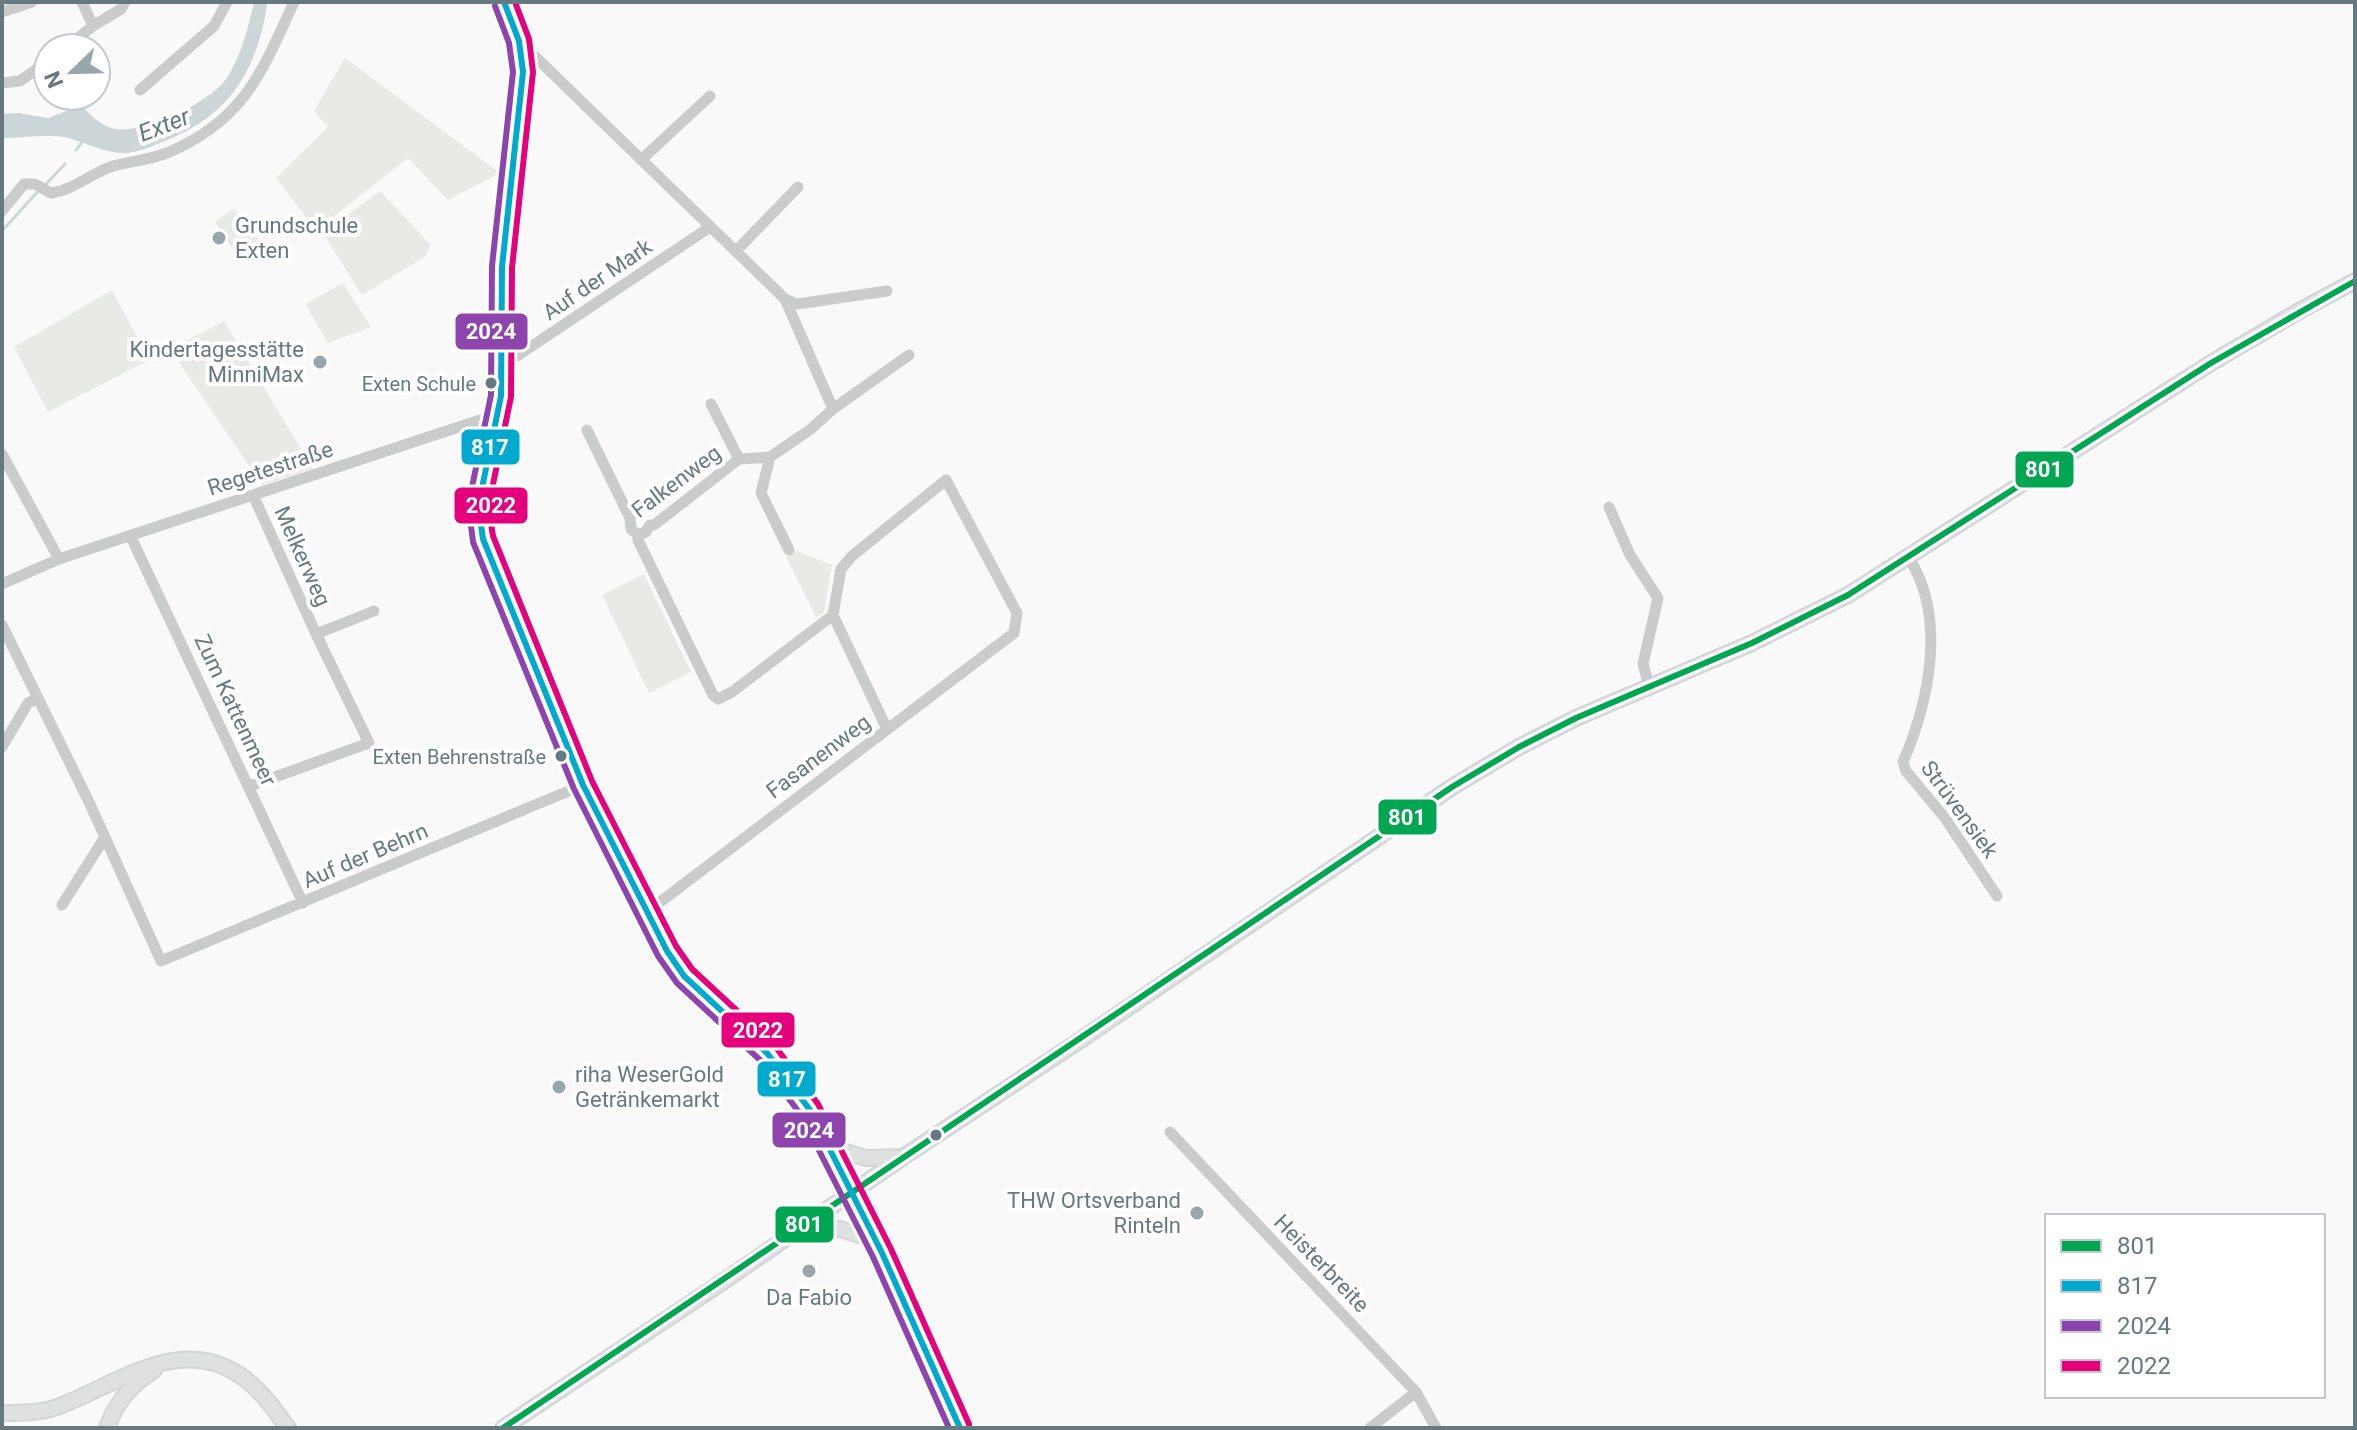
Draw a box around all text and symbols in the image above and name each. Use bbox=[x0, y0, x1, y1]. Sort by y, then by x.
north arrow bbox=[32, 32, 112, 112]
text: N bbox=[40, 68, 69, 92]
water label: Exter bbox=[134, 102, 195, 148]
place label: Grundschule Exten bbox=[235, 213, 358, 263]
marker: Grundschule Exten bbox=[210, 229, 228, 247]
street label: Auf der Mark bbox=[538, 233, 657, 325]
line badge: 2024 bbox=[454, 312, 529, 351]
text: 2024 bbox=[466, 319, 517, 344]
place label: Kindertagesstätte MinniMax bbox=[130, 337, 304, 387]
marker: Kindertagesstätte MinniMax bbox=[311, 353, 329, 371]
place label: Exten Schule bbox=[362, 372, 476, 396]
marker: Exten Schule bbox=[483, 375, 499, 391]
line badge: 817 bbox=[460, 428, 521, 466]
text: 817 bbox=[471, 435, 509, 460]
street label: Regetestraße bbox=[204, 436, 336, 501]
street label: Falkenweg bbox=[627, 440, 726, 523]
line badge: 801 bbox=[2014, 450, 2075, 489]
text: 801 bbox=[2025, 457, 2063, 482]
line badge: 2022 bbox=[453, 486, 529, 525]
text: 2022 bbox=[466, 493, 516, 518]
street label: Melkerweg bbox=[269, 502, 336, 610]
street label: Zum Kattenmeer bbox=[190, 631, 282, 790]
street label: Fasanenweg bbox=[761, 709, 875, 804]
place label: Exten Behrenstraße bbox=[373, 745, 546, 769]
marker: Exten Behrenstraße bbox=[553, 748, 569, 764]
street label: Strüvensiek bbox=[1916, 756, 2004, 863]
line badge: 801 bbox=[1377, 798, 1438, 836]
text: 801 bbox=[1388, 805, 1426, 830]
street label: Auf der Behrn bbox=[299, 818, 432, 893]
line badge: 2022 bbox=[720, 1011, 796, 1049]
text: 2022 bbox=[733, 1018, 783, 1043]
line badge: 817 bbox=[756, 1060, 817, 1098]
place label: riha WeserGold Getränkemarkt bbox=[575, 1062, 724, 1112]
text: 817 bbox=[768, 1067, 806, 1092]
marker: riha WeserGold Getränkemarkt bbox=[550, 1078, 568, 1096]
line badge: 2024 bbox=[771, 1111, 847, 1149]
text: 2024 bbox=[784, 1118, 835, 1143]
unlabelled marker bbox=[928, 1127, 944, 1143]
place label: THW Ortsverband Rinteln bbox=[1007, 1188, 1181, 1238]
marker: THW Ortsverband Rinteln bbox=[1188, 1204, 1206, 1222]
line badge: 801 bbox=[774, 1205, 835, 1244]
street label: Heisterbreite bbox=[1269, 1209, 1374, 1317]
text: 801 bbox=[785, 1212, 823, 1237]
legend bbox=[2045, 1214, 2325, 1398]
text: 801 bbox=[2117, 1232, 2157, 1260]
marker: Da Fabio bbox=[800, 1262, 818, 1280]
text: 817 bbox=[2117, 1272, 2157, 1300]
place label: Da Fabio bbox=[766, 1285, 852, 1310]
text: 2024 bbox=[2117, 1312, 2171, 1340]
text: 2022 bbox=[2117, 1352, 2171, 1380]

